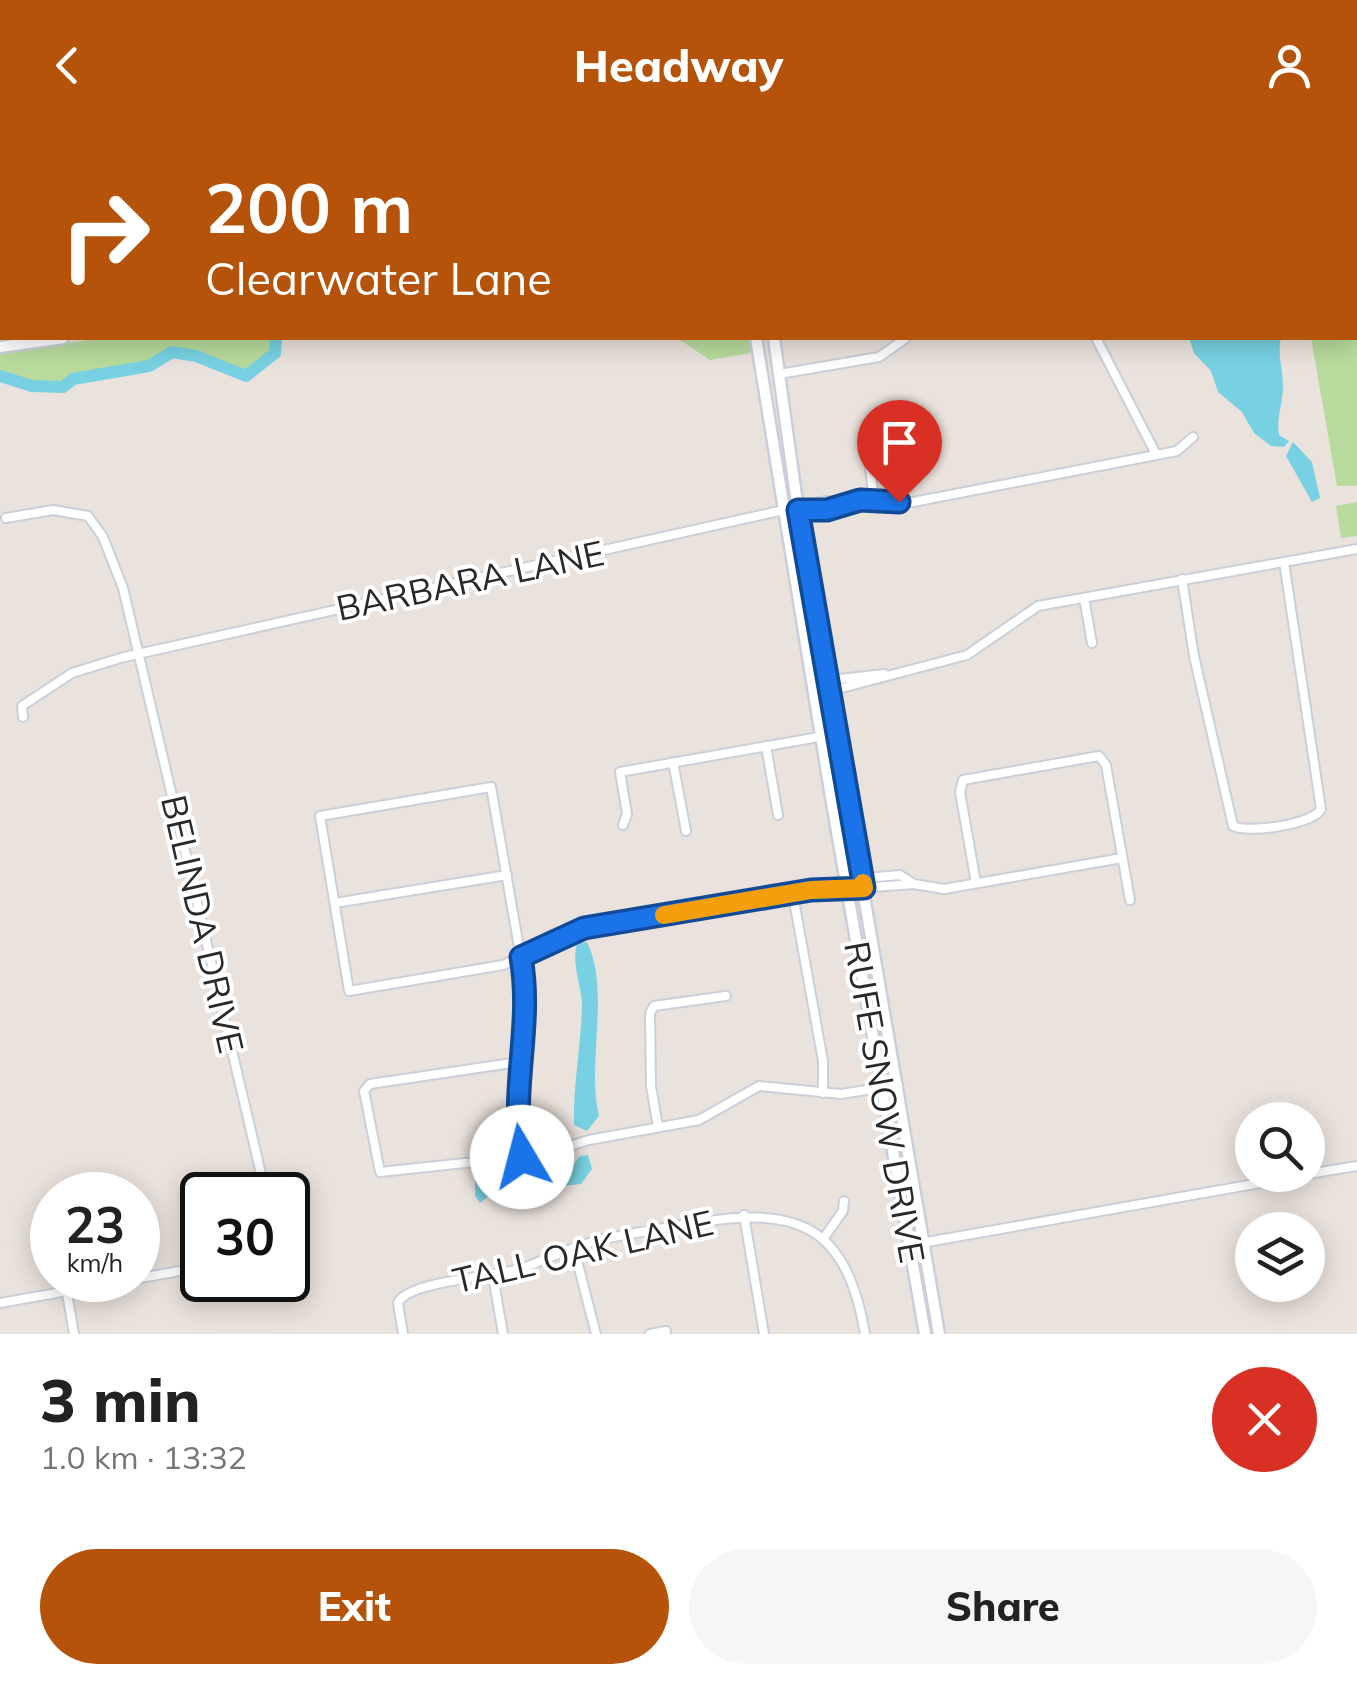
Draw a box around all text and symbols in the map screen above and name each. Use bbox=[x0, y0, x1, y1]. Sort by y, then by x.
text: Headway bbox=[574, 37, 783, 93]
icon: back bbox=[40, 38, 95, 93]
icon: person bbox=[1262, 38, 1317, 93]
text: 200 m bbox=[205, 163, 413, 251]
icon: right bbox=[40, 170, 170, 300]
text: Clearwater Lane bbox=[205, 250, 552, 306]
pin bbox=[857, 400, 942, 503]
icon: arrive bbox=[872, 415, 927, 470]
street label: BARBARA LANE bbox=[332, 530, 608, 630]
street label: BELINDA DRIVE bbox=[152, 791, 254, 1057]
street label: RUFE SNOW DRIVE bbox=[835, 938, 935, 1266]
map controls bbox=[1235, 1102, 1325, 1302]
button: search bbox=[1235, 1102, 1325, 1192]
position arrow bbox=[470, 1105, 574, 1209]
speed limit sign: 30 bbox=[180, 1172, 310, 1302]
text: 23 bbox=[65, 1193, 125, 1256]
street label: TALL OAK LANE bbox=[448, 1200, 718, 1302]
button: layers bbox=[1235, 1212, 1325, 1302]
text: km/h bbox=[67, 1247, 123, 1278]
text: 3 min bbox=[40, 1362, 201, 1437]
button: close bbox=[1212, 1367, 1317, 1472]
text: 1.0 km · 13:32 bbox=[40, 1437, 247, 1477]
button: Exit bbox=[40, 1549, 669, 1664]
button: Share bbox=[689, 1549, 1317, 1664]

